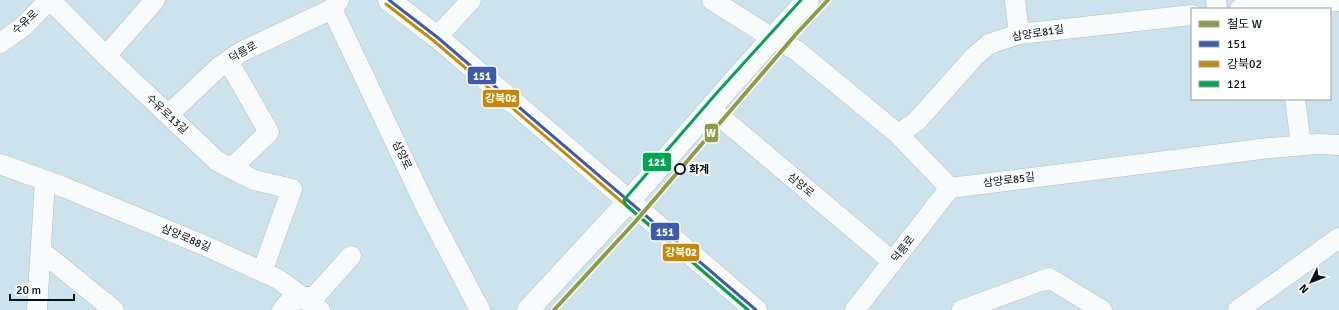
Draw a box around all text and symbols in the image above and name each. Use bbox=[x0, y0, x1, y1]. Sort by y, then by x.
street label: 수유로 bbox=[9, 7, 41, 37]
legend bbox=[1191, 8, 1331, 100]
text: 철도 W bbox=[1227, 17, 1262, 32]
street label: 삼양로81길 bbox=[1011, 22, 1065, 44]
text: 151 bbox=[1227, 37, 1246, 52]
street label: 덕릉로 bbox=[227, 39, 259, 65]
text: 강북02 bbox=[1227, 57, 1262, 72]
line badge: 151 bbox=[467, 66, 497, 85]
text: 151 bbox=[473, 70, 491, 83]
text: 121 bbox=[1227, 77, 1246, 92]
line badge: 강북02 bbox=[482, 89, 520, 108]
street label: 수유로13길 bbox=[143, 91, 191, 137]
text: 강북02 bbox=[485, 92, 517, 105]
line badge: W bbox=[704, 123, 719, 143]
text: W bbox=[706, 127, 716, 140]
street label: 삼양로 bbox=[390, 139, 414, 171]
line badge: 121 bbox=[642, 152, 672, 172]
text: 121 bbox=[648, 156, 666, 169]
marker: 화계 bbox=[674, 163, 686, 175]
place label: 화계 bbox=[689, 163, 709, 176]
street label: 삼양로 bbox=[785, 170, 817, 200]
street label: 삼양로85길 bbox=[982, 170, 1036, 190]
street label: 삼양로88길 bbox=[159, 222, 213, 254]
line badge: 151 bbox=[650, 222, 680, 241]
text: 151 bbox=[656, 226, 674, 239]
street label: 덕릉로 bbox=[889, 233, 917, 265]
line badge: 강북02 bbox=[662, 243, 700, 262]
text: 강북02 bbox=[665, 246, 697, 259]
north arrow bbox=[1291, 262, 1331, 302]
scale bar bbox=[10, 276, 74, 302]
text: N bbox=[1297, 281, 1311, 296]
text: 20 m bbox=[16, 283, 41, 298]

